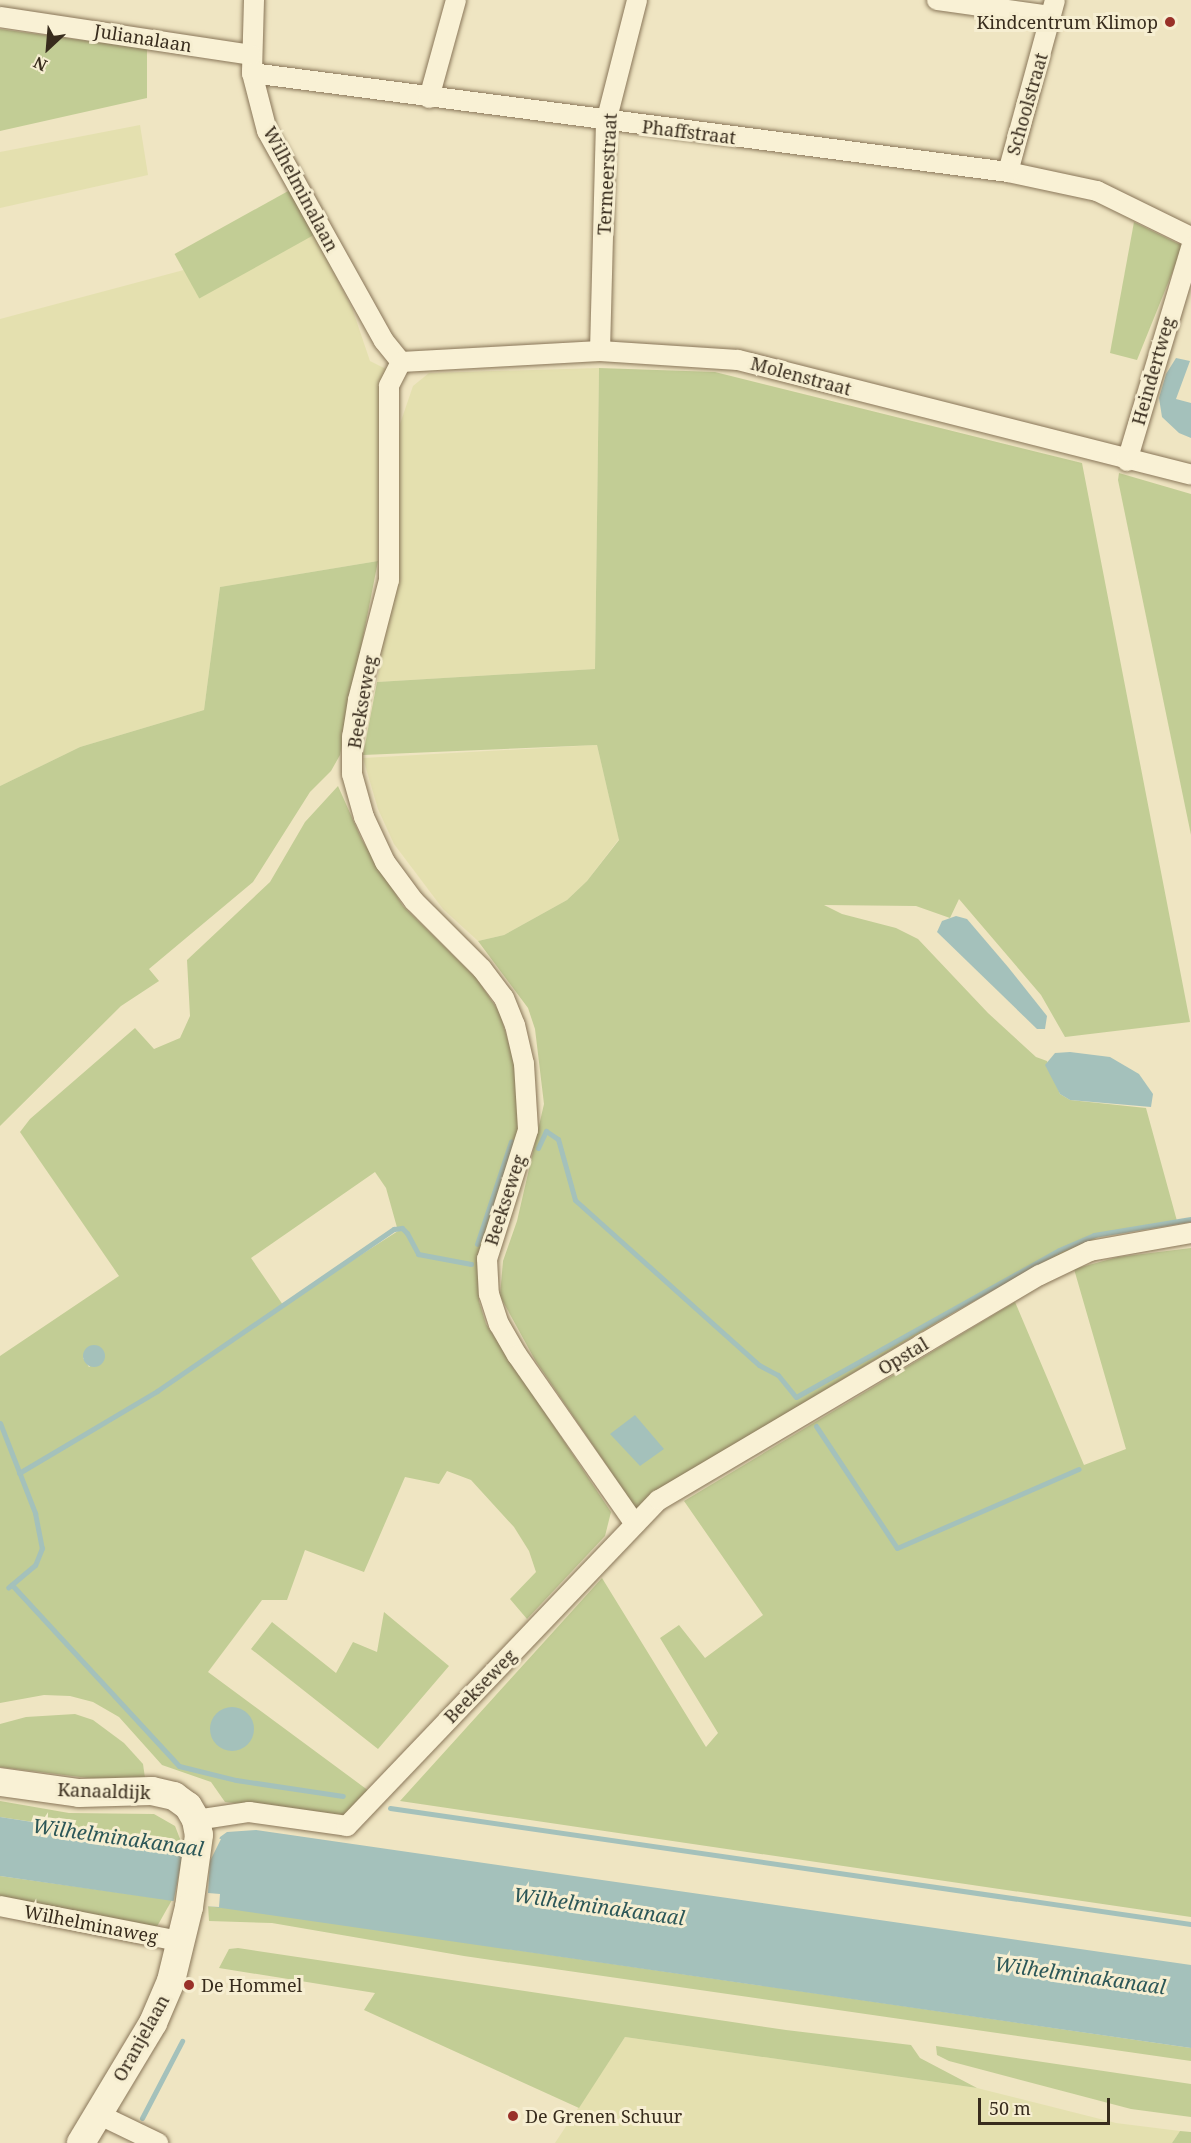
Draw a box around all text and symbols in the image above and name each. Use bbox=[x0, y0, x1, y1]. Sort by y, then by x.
place label: Kindcentrum Klimop bbox=[977, 11, 1158, 33]
marker: Kindcentrum Klimop bbox=[1163, 15, 1177, 29]
north arrow bbox=[18, 18, 78, 78]
street label: Julianalaan bbox=[93, 20, 193, 56]
street label: Schoolstraat bbox=[1002, 50, 1052, 158]
text: N bbox=[30, 52, 51, 77]
street label: Termeerstraat bbox=[593, 112, 621, 236]
street label: Phaffstraat bbox=[641, 116, 737, 148]
street label: Wilhelminalaan bbox=[259, 123, 343, 255]
street label: Heindertweg bbox=[1127, 314, 1179, 428]
street label: Molenstraat bbox=[748, 352, 854, 400]
street label: Beekseweg bbox=[343, 654, 381, 750]
street label: Beekseweg bbox=[480, 1152, 530, 1248]
street label: Opstal bbox=[874, 1333, 932, 1379]
street label: Beekseweg bbox=[440, 1645, 520, 1727]
street label: Kanaaldijk bbox=[57, 1779, 151, 1803]
water label: Wilhelminakanaal bbox=[31, 1813, 205, 1861]
water label: Wilhelminakanaal bbox=[512, 1882, 686, 1930]
street label: Wilhelminaweg bbox=[22, 1900, 160, 1948]
water label: Wilhelminakanaal bbox=[993, 1951, 1167, 1999]
place label: De Hommel bbox=[201, 1974, 302, 1996]
marker: De Hommel bbox=[182, 1978, 196, 1992]
street label: Oranjelaan bbox=[108, 1991, 174, 2085]
scale bar bbox=[981, 2086, 1113, 2124]
text: 50 m bbox=[989, 2096, 1031, 2120]
place label: De Grenen Schuur bbox=[525, 2105, 682, 2127]
marker: De Grenen Schuur bbox=[506, 2109, 520, 2123]

